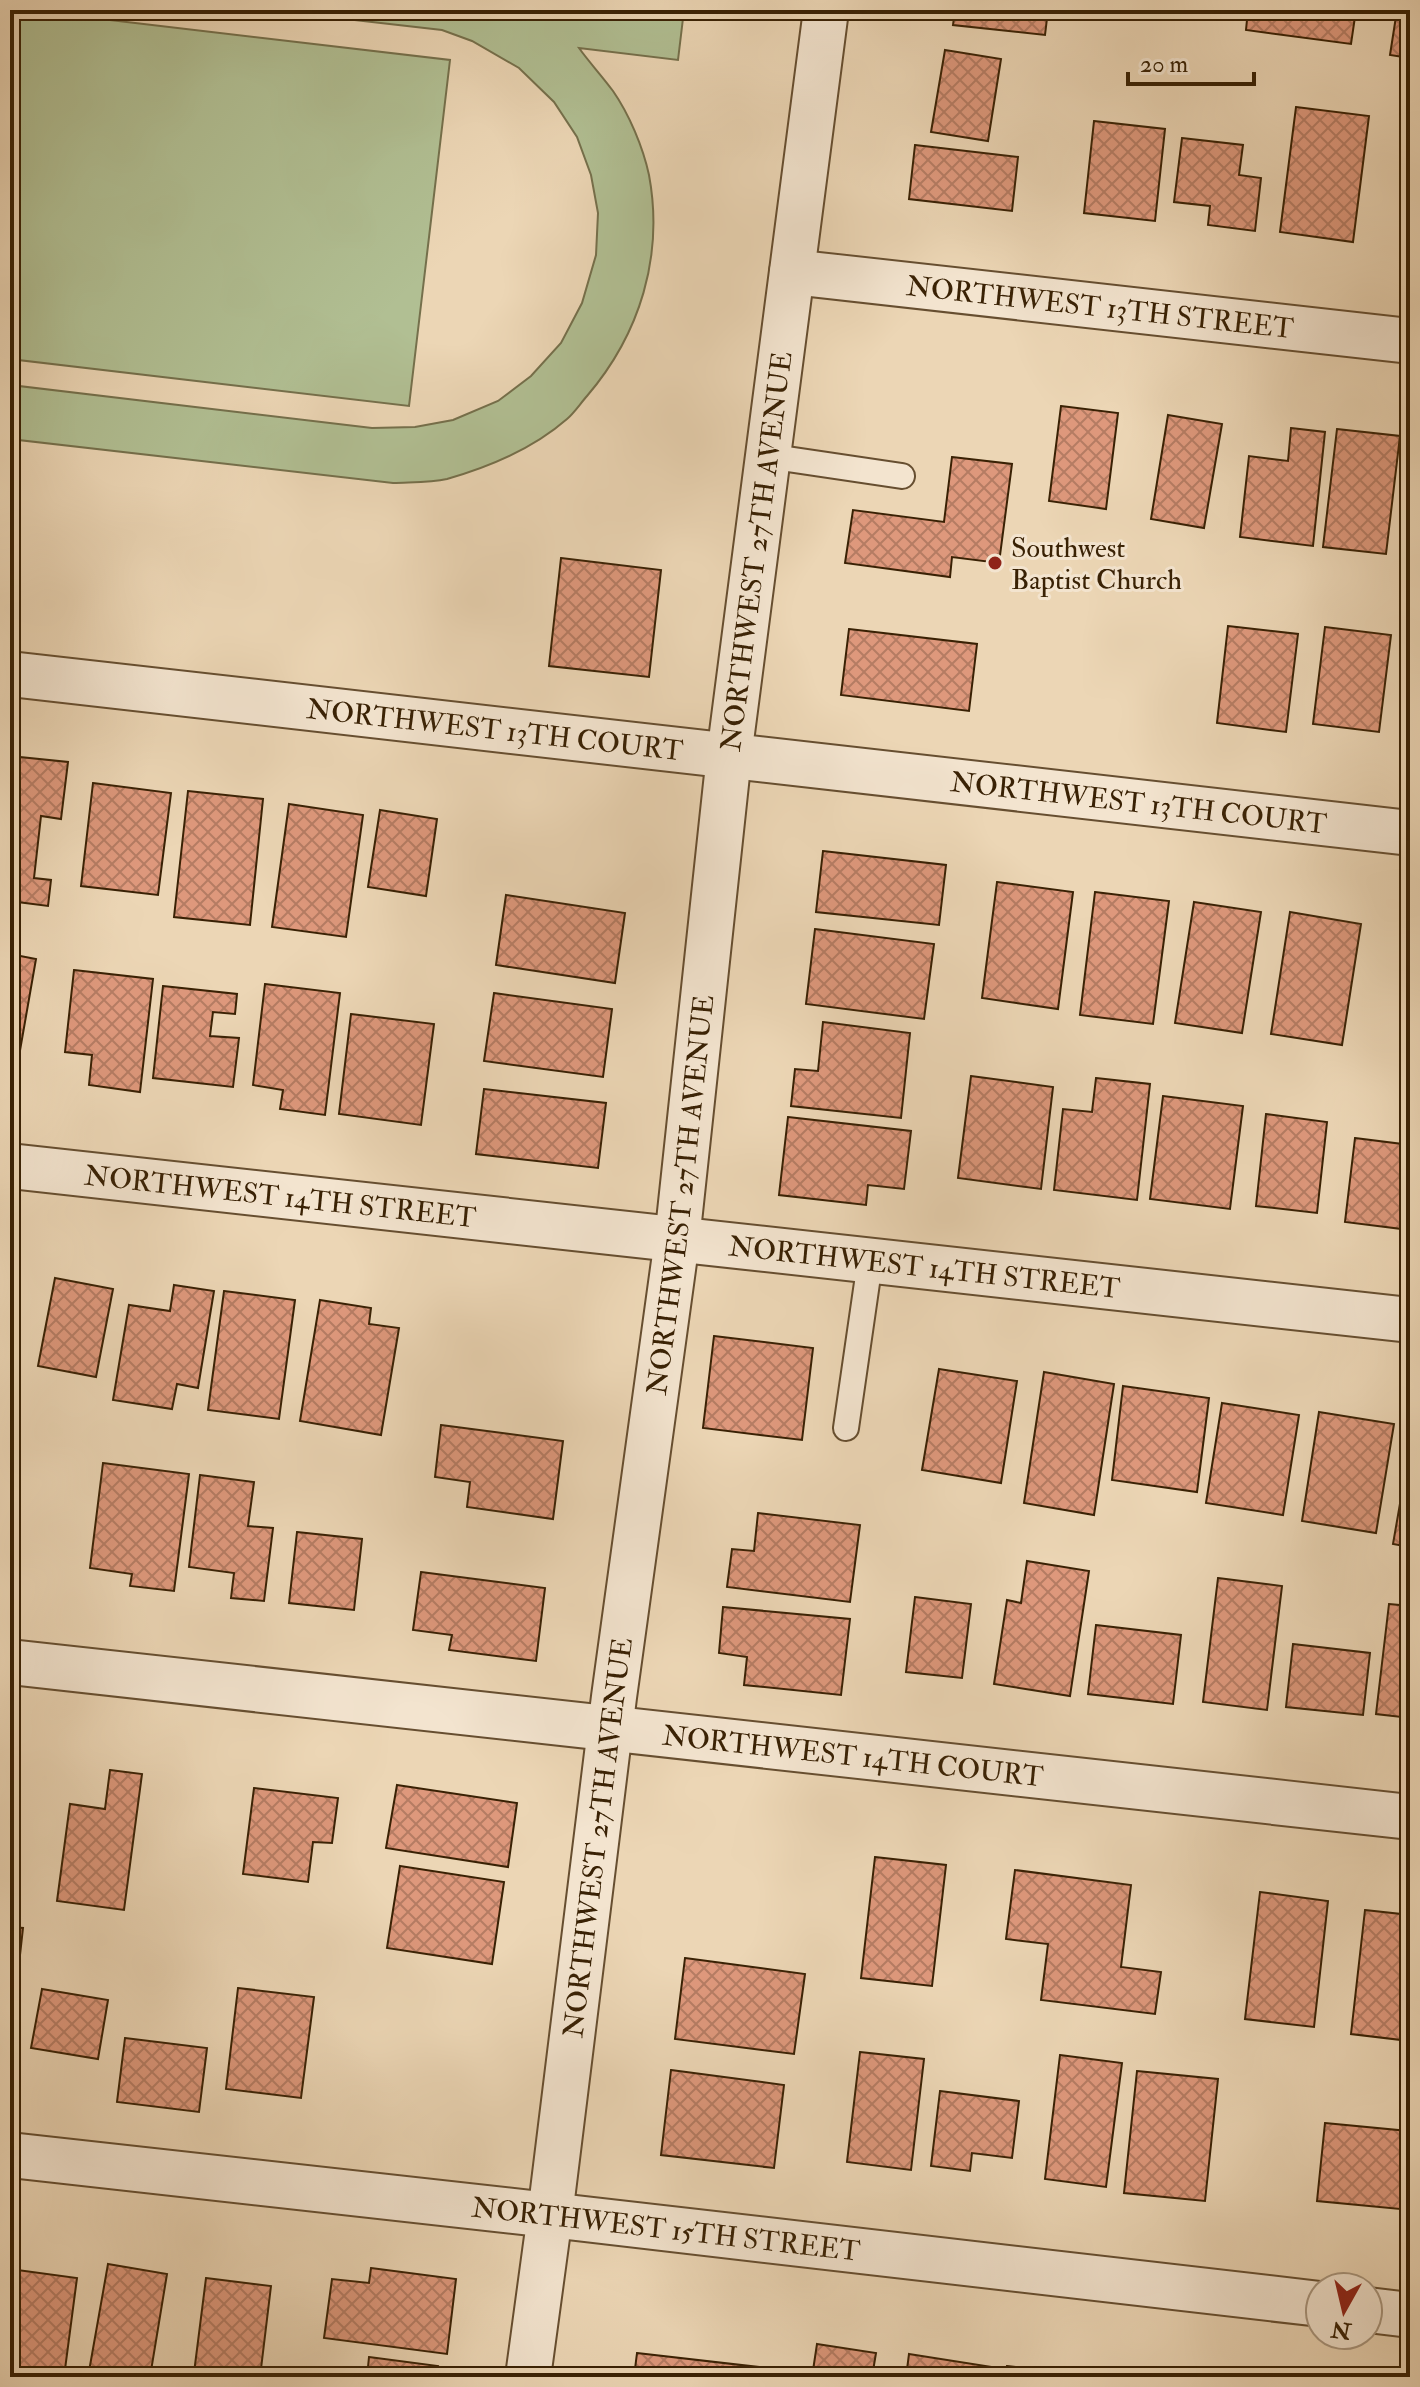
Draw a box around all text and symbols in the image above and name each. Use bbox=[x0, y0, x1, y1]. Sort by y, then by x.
scale bar bbox=[1128, 36, 1254, 86]
text: 20 m bbox=[1140, 49, 1189, 80]
street label: NORTHWEST 13TH STREET bbox=[905, 269, 1296, 347]
street label: NORTHWEST 27TH AVENUE bbox=[714, 350, 800, 753]
place label: Southwest Baptist Church bbox=[1011, 531, 1182, 598]
marker: Southwest Baptist Church bbox=[986, 554, 1004, 572]
street label: NORTHWEST 13TH COURT bbox=[305, 692, 685, 769]
street label: NORTHWEST 13TH COURT bbox=[949, 765, 1329, 842]
street label: NORTHWEST 27TH AVENUE bbox=[640, 993, 722, 1397]
street label: NORTHWEST 14TH STREET bbox=[83, 1158, 478, 1236]
street label: NORTHWEST 14TH STREET bbox=[727, 1229, 1122, 1307]
street label: NORTHWEST 27TH AVENUE bbox=[556, 1635, 641, 2040]
street label: NORTHWEST 14TH COURT bbox=[660, 1718, 1045, 1795]
street label: NORTHWEST 15TH STREET bbox=[470, 2190, 862, 2270]
north arrow bbox=[1304, 2271, 1384, 2351]
text: N bbox=[1329, 2315, 1354, 2345]

